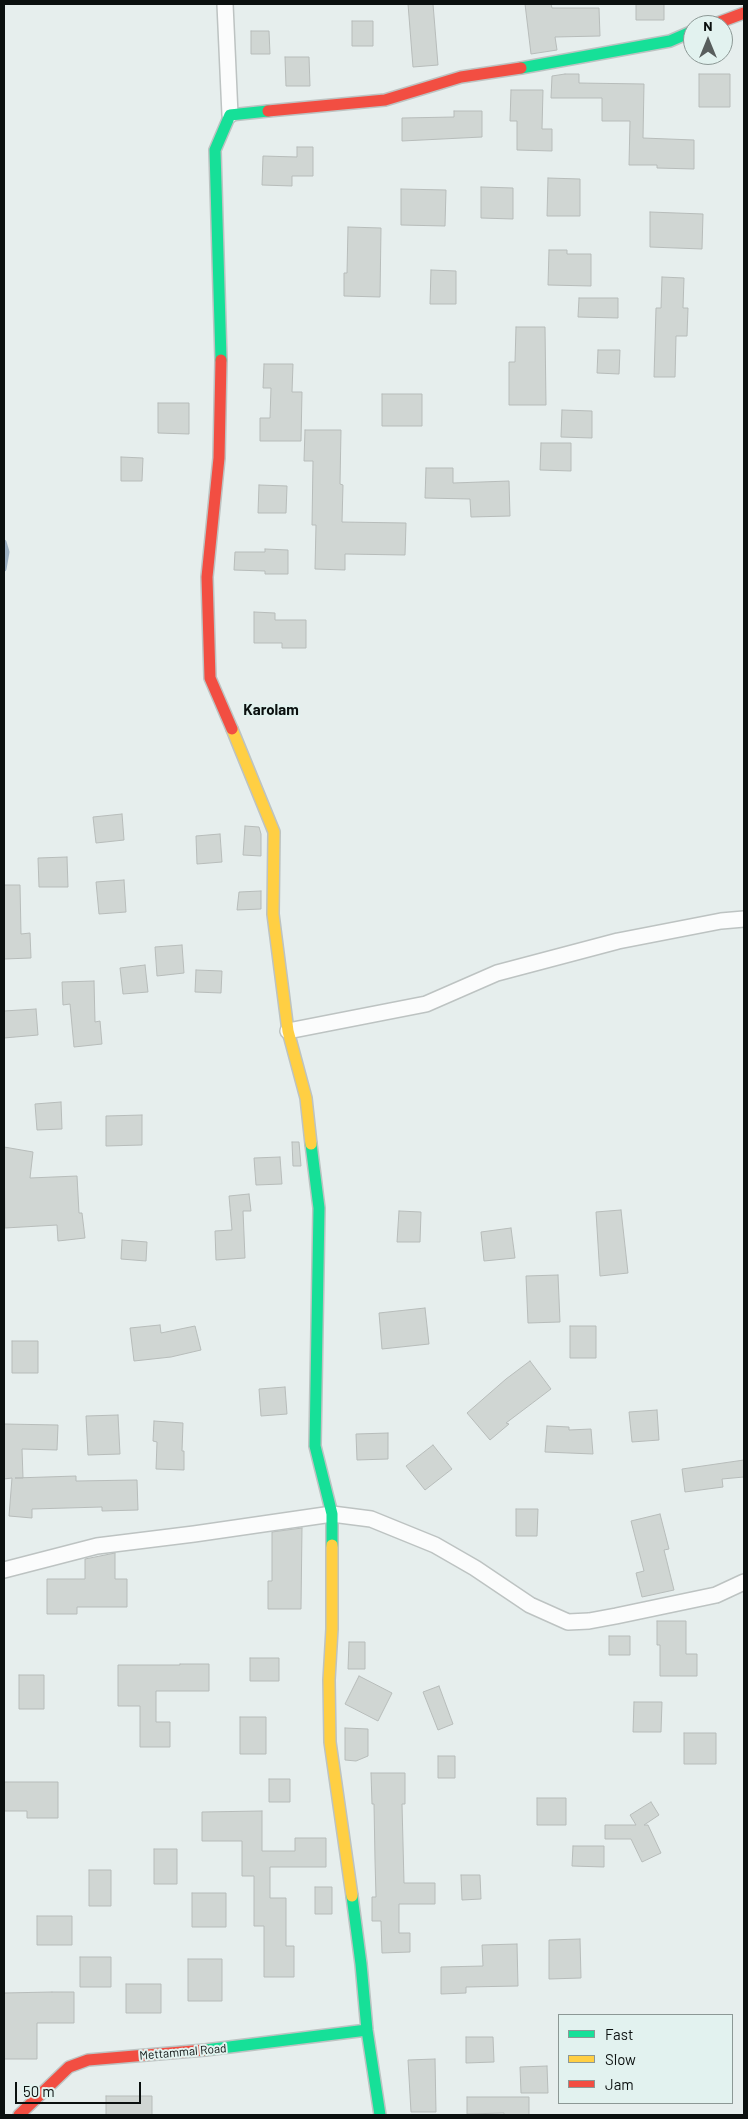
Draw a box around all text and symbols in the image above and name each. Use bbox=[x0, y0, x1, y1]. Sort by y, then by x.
north arrow bbox=[683, 15, 733, 65]
text: N bbox=[703, 17, 713, 34]
district label: Karolam bbox=[243, 701, 299, 719]
legend bbox=[558, 2014, 733, 2104]
text: Fast bbox=[605, 2025, 633, 2043]
street label: Mettammal Road bbox=[139, 2041, 227, 2063]
text: Slow bbox=[605, 2050, 636, 2068]
scale bar bbox=[18, 2072, 144, 2104]
text: Jam bbox=[605, 2075, 634, 2093]
text: 50 m bbox=[23, 2082, 55, 2100]

